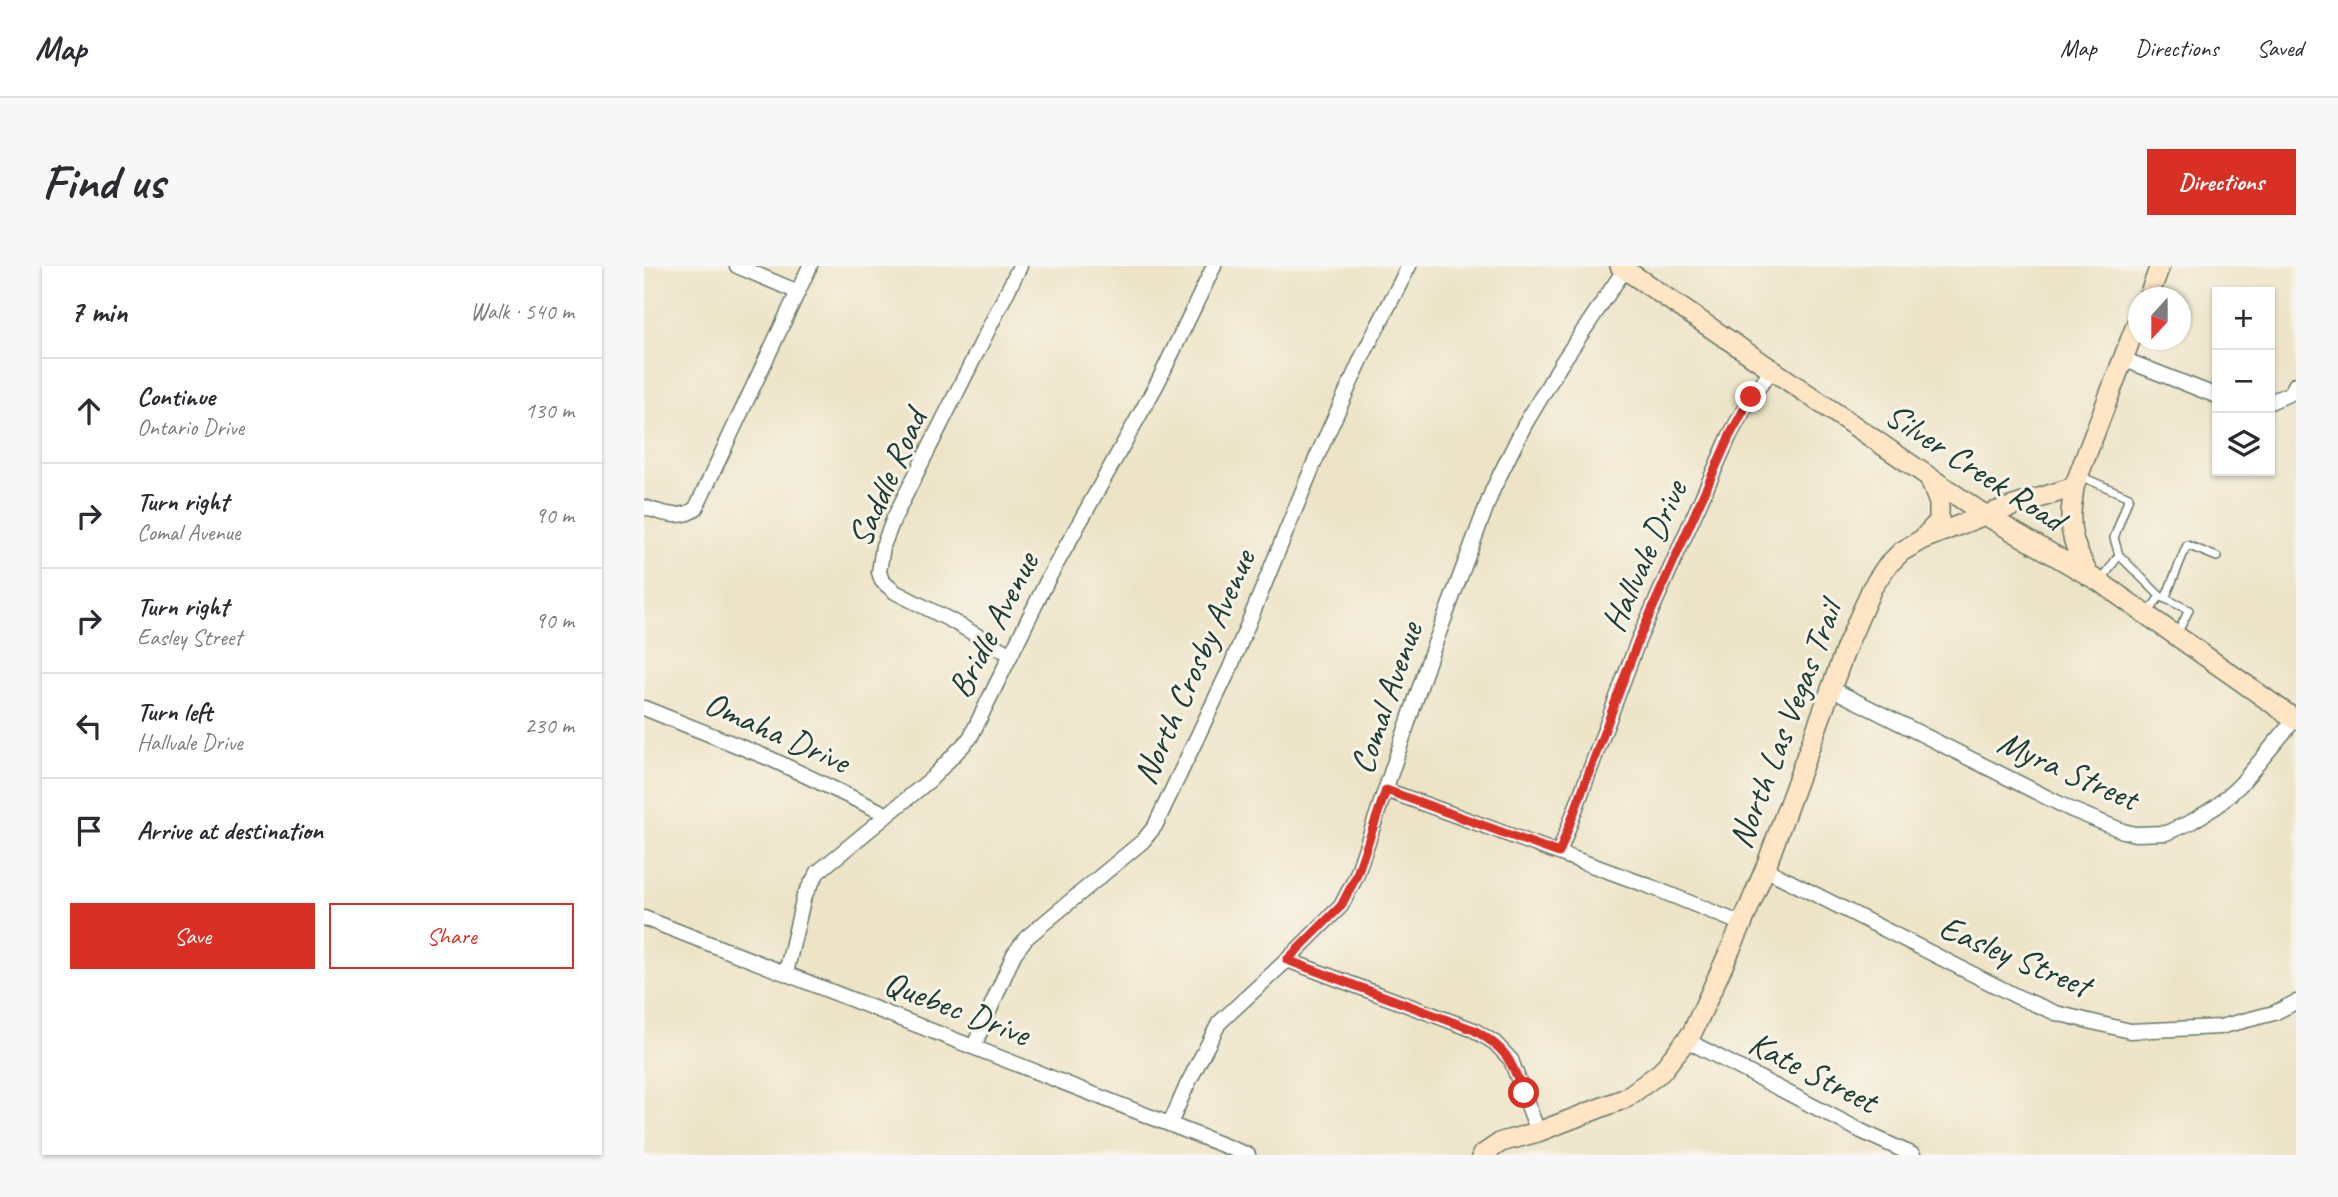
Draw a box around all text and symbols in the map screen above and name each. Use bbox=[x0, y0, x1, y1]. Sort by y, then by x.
text: Map bbox=[35, 27, 86, 69]
text: Map bbox=[2060, 33, 2097, 63]
text: Directions bbox=[2135, 33, 2218, 63]
text: Saved bbox=[2256, 33, 2303, 63]
button: Directions bbox=[2147, 149, 2296, 215]
text: Find us bbox=[42, 151, 164, 213]
north arrow bbox=[2128, 287, 2191, 350]
map controls bbox=[2212, 287, 2275, 476]
button: + bbox=[2212, 287, 2275, 350]
text: 7 min bbox=[70, 293, 127, 331]
text: Walk · 540 m bbox=[470, 297, 574, 326]
button: − bbox=[2212, 350, 2275, 413]
text: Continue bbox=[137, 380, 215, 413]
route end bbox=[1735, 381, 1766, 412]
icon: ahead bbox=[70, 392, 108, 430]
street label: Silver Creek Road bbox=[1877, 392, 2078, 545]
text: 130 m bbox=[525, 396, 574, 425]
street label: Saddle Road bbox=[837, 398, 939, 553]
text: Ontario Drive bbox=[137, 413, 244, 442]
button: layers bbox=[2212, 413, 2275, 476]
street label: Hallvale Drive bbox=[1591, 471, 1698, 638]
text: Turn right bbox=[137, 485, 228, 518]
icon: right bbox=[70, 497, 108, 535]
text: 90 m bbox=[535, 501, 574, 530]
text: Comal Avenue bbox=[137, 518, 240, 547]
street label: North Crosby Avenue bbox=[1122, 540, 1267, 791]
street label: Bridle Avenue bbox=[937, 542, 1050, 705]
text: Turn right bbox=[137, 590, 228, 623]
street label: North Las Vegas Trail bbox=[1717, 590, 1855, 854]
icon: right bbox=[70, 602, 108, 640]
text: 90 m bbox=[535, 606, 574, 635]
street label: Comal Avenue bbox=[1339, 614, 1434, 780]
text: Easley Street bbox=[137, 623, 242, 652]
street label: Omaha Drive bbox=[698, 680, 859, 785]
text: Turn left bbox=[137, 695, 212, 728]
icon: left bbox=[70, 707, 108, 745]
text: 230 m bbox=[525, 711, 574, 740]
street label: Myra Street bbox=[1991, 719, 2148, 822]
text: Hallvale Drive bbox=[137, 728, 243, 757]
icon: arrive bbox=[70, 812, 108, 850]
text: Arrive at destination bbox=[137, 814, 323, 847]
button: Save bbox=[70, 903, 315, 969]
button: Share bbox=[329, 903, 574, 969]
street label: Easley Street bbox=[1933, 904, 2101, 1010]
street label: Quebec Drive bbox=[878, 960, 1038, 1057]
street label: Kate Street bbox=[1741, 1021, 1888, 1125]
route start bbox=[1508, 1077, 1539, 1108]

